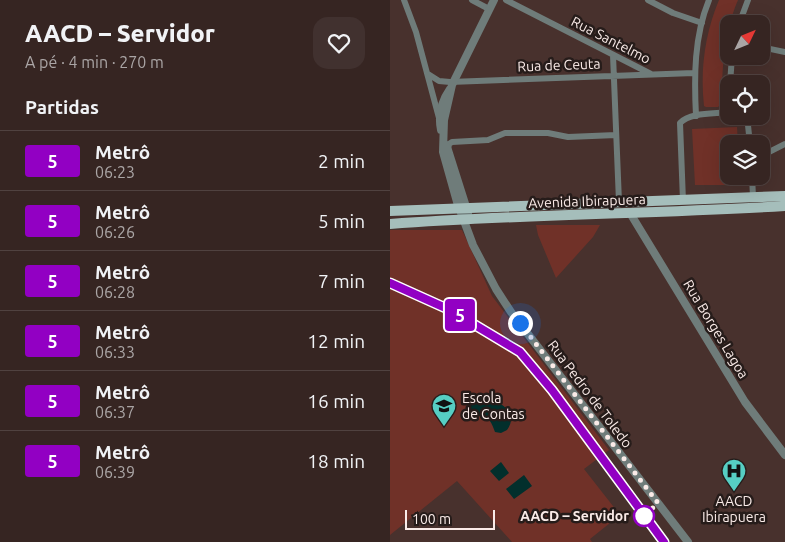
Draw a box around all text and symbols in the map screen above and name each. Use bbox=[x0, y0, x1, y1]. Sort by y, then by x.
street label: Rua Santelmo bbox=[569, 13, 653, 67]
north arrow bbox=[720, 15, 770, 65]
map controls bbox=[720, 15, 770, 185]
button: heart bbox=[313, 17, 365, 69]
text: AACD – Servidor bbox=[25, 20, 215, 47]
text: A pé · 4 min · 270 m bbox=[25, 53, 164, 71]
street label: Rua de Ceuta bbox=[517, 56, 601, 74]
button: locate bbox=[720, 75, 770, 125]
text: Partidas bbox=[25, 96, 99, 118]
button: layers bbox=[720, 135, 770, 185]
text: Metrô bbox=[95, 141, 150, 163]
text: 2 min bbox=[318, 150, 365, 172]
text: 5 bbox=[47, 151, 58, 171]
text: 06:23 bbox=[95, 163, 135, 181]
street label: Avenida Ibirapuera bbox=[528, 191, 646, 211]
text: Metrô bbox=[95, 201, 150, 223]
text: 5 min bbox=[318, 210, 365, 232]
text: 5 bbox=[47, 211, 58, 231]
text: 06:26 bbox=[95, 223, 135, 241]
text: Metrô bbox=[95, 261, 150, 283]
text: 7 min bbox=[318, 270, 365, 292]
text: 5 bbox=[47, 271, 58, 291]
street label: Rua Borges Lagoa bbox=[680, 277, 752, 381]
text: 06:28 bbox=[95, 283, 135, 301]
line badge: 5 bbox=[444, 299, 476, 331]
text: 5 bbox=[455, 305, 465, 325]
your location bbox=[508, 311, 533, 336]
text: Metrô bbox=[95, 321, 150, 343]
text: 12 min bbox=[307, 330, 365, 352]
text: 5 bbox=[47, 331, 58, 351]
street label: Rua Pedro de Toledo bbox=[544, 337, 636, 451]
text: 06:33 bbox=[95, 343, 135, 361]
text: Metrô bbox=[95, 381, 150, 403]
text: 16 min bbox=[307, 390, 365, 412]
place label: Escola de Contas bbox=[462, 390, 525, 422]
text: 5 bbox=[47, 391, 58, 411]
school or university icon: Escola de Contas bbox=[431, 393, 457, 427]
text: 06:37 bbox=[95, 403, 135, 421]
text: Metrô bbox=[95, 441, 150, 463]
text: 18 min bbox=[307, 450, 365, 472]
text: 5 bbox=[47, 451, 58, 471]
hospital icon: AACD Ibirapuera bbox=[721, 458, 747, 492]
text: 06:39 bbox=[95, 463, 135, 481]
place label: AACD Ibirapuera bbox=[702, 493, 766, 525]
marker: AACD – Servidor bbox=[633, 505, 655, 527]
scale bar bbox=[405, 507, 495, 530]
place label: AACD – Servidor bbox=[520, 508, 629, 524]
text: 100 m bbox=[412, 511, 451, 527]

